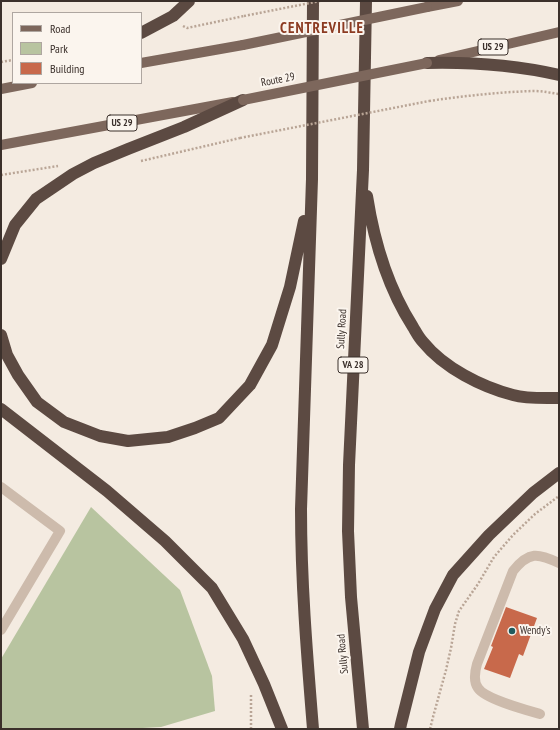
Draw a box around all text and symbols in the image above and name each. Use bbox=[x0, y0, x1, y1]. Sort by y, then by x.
legend bbox=[12, 12, 142, 84]
district label: CENTREVILLE bbox=[280, 20, 364, 38]
text: Road bbox=[50, 21, 70, 36]
road number: US 29 bbox=[478, 39, 508, 55]
text: Park bbox=[50, 41, 68, 56]
text: Building bbox=[50, 61, 85, 76]
street label: Route 29 bbox=[260, 70, 296, 90]
road number: US 29 bbox=[107, 115, 137, 131]
street label: Sully Road bbox=[334, 309, 350, 349]
road number: VA 28 bbox=[338, 357, 368, 373]
place label: Wendy's bbox=[520, 624, 550, 638]
marker: Wendy's bbox=[507, 626, 517, 636]
street label: Sully Road bbox=[335, 634, 351, 674]

